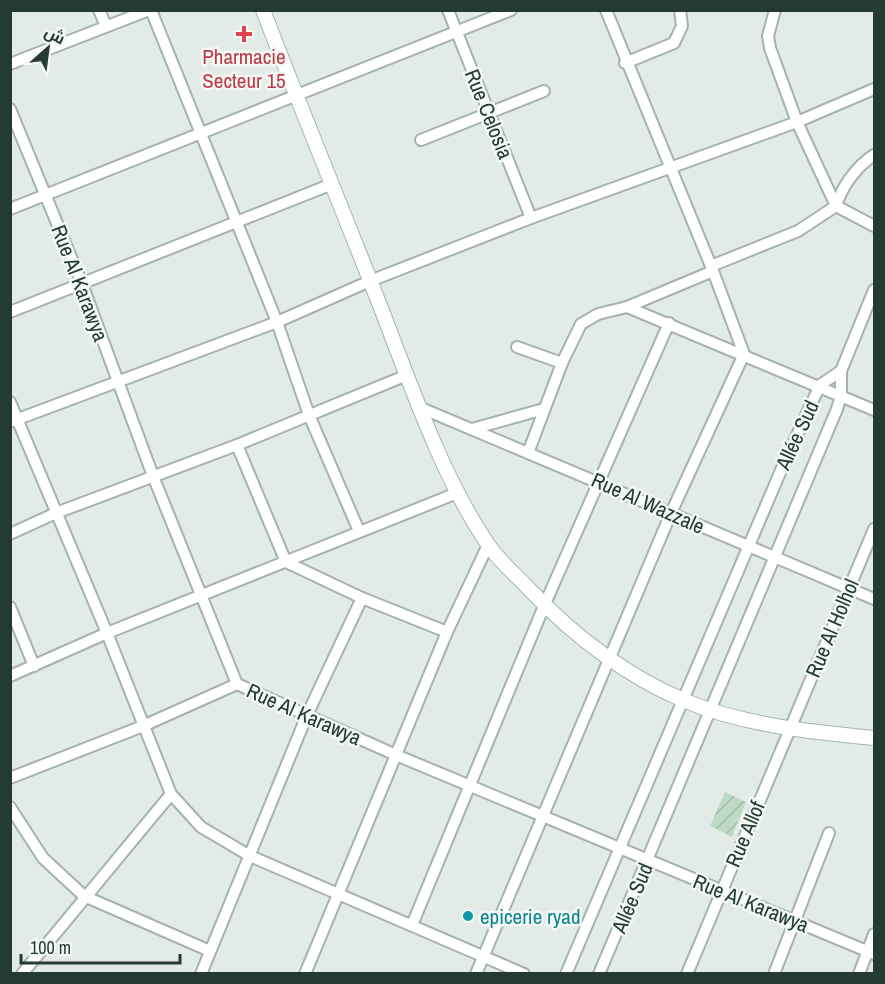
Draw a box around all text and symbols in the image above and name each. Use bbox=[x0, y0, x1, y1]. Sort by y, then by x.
north arrow bbox=[18, 18, 78, 78]
text: ش bbox=[41, 20, 69, 49]
marker: Pharmacie Secteur 15 bbox=[237, 27, 251, 41]
place label: Pharmacie Secteur 15 bbox=[202, 42, 286, 95]
street label: Rue Celosia bbox=[458, 65, 520, 164]
street label: Rue Al Karawya bbox=[45, 221, 116, 346]
street label: Allée Sud bbox=[768, 395, 826, 475]
street label: Rue Al Wazzale bbox=[587, 465, 709, 541]
street label: Rue Al Holhol bbox=[798, 574, 866, 682]
street label: Rue Al Karawya bbox=[242, 676, 366, 752]
street label: Rue Allof bbox=[718, 796, 772, 871]
street label: Allée Sud bbox=[604, 858, 660, 939]
street label: Rue Al Karawya bbox=[689, 867, 814, 940]
place label: epicerie ryad bbox=[480, 902, 581, 931]
marker: epicerie ryad bbox=[461, 909, 475, 923]
scale bar bbox=[21, 927, 180, 965]
text: 100 m bbox=[30, 935, 71, 960]

